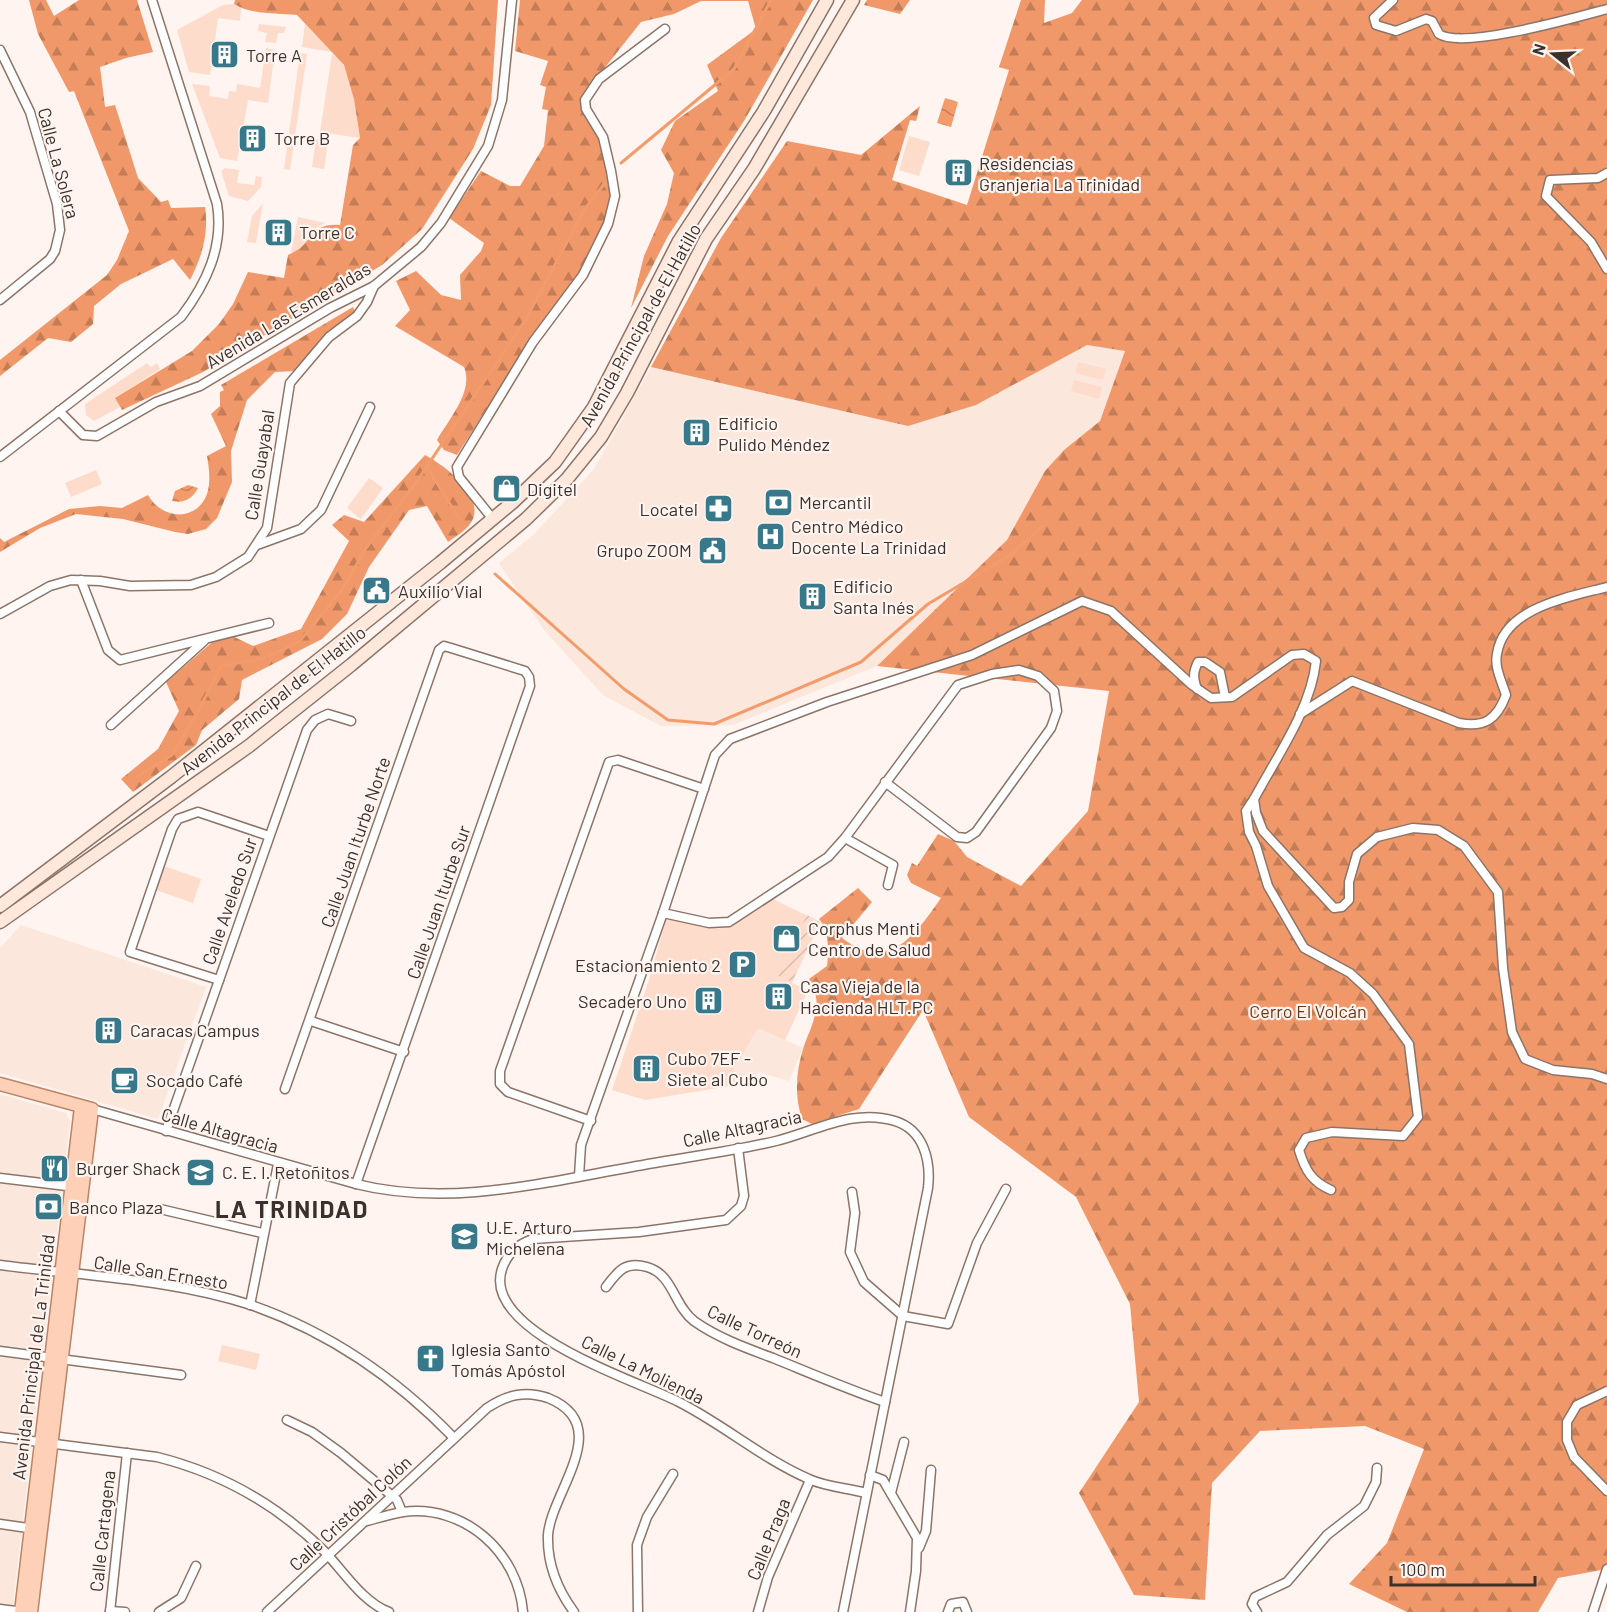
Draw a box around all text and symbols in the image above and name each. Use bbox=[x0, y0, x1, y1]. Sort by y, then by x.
north arrow bbox=[1523, 24, 1583, 84]
building icon: Torre A bbox=[209, 39, 241, 71]
text: N bbox=[1528, 41, 1549, 57]
place label: Torre A bbox=[246, 44, 302, 66]
street label: Calle La Solera bbox=[34, 105, 84, 221]
building icon: Torre B bbox=[237, 122, 269, 154]
place label: Torre B bbox=[274, 127, 330, 149]
place label: Residencias Granjeria La Trinidad bbox=[979, 152, 1140, 195]
building icon: Residencias Granjeria La Trinidad bbox=[942, 157, 974, 189]
building icon: Torre C bbox=[262, 216, 294, 248]
street label: Avenida Principal de El Hatillo bbox=[575, 219, 705, 431]
place label: Torre C bbox=[299, 221, 355, 243]
street label: Avenida Las Esmeraldas bbox=[202, 257, 374, 373]
street label: Calle Guayabal bbox=[239, 408, 279, 522]
place label: Edificio Pulido Méndez bbox=[718, 412, 830, 455]
building icon: Edificio Pulido Méndez bbox=[681, 417, 713, 449]
shop icon: Digitel bbox=[490, 473, 522, 505]
place label: Digitel bbox=[527, 478, 577, 500]
bank icon: Mercantil bbox=[762, 486, 794, 518]
place label: Mercantil bbox=[799, 491, 871, 513]
pharmacy icon: Locatel bbox=[703, 493, 735, 525]
place label: Locatel bbox=[639, 498, 698, 520]
place label: Centro Médico Docente La Trinidad bbox=[791, 515, 947, 558]
hospital icon: Centro Médico Docente La Trinidad bbox=[754, 520, 786, 552]
public building icon: Grupo ZOOM bbox=[697, 534, 729, 566]
place label: Grupo ZOOM bbox=[596, 539, 692, 561]
public building icon: Auxilio Vial bbox=[361, 575, 393, 607]
place label: Edificio Santa Inés bbox=[833, 575, 914, 618]
place label: Auxilio Vial bbox=[398, 580, 482, 602]
building icon: Edificio Santa Inés bbox=[796, 580, 828, 612]
street label: Avenida Principal de El Hatillo bbox=[176, 621, 370, 779]
street label: Calle Juan Iturbe Norte bbox=[315, 754, 395, 930]
street label: Calle Juan Iturbe Sur bbox=[401, 822, 475, 982]
street label: Calle Aveledo Sur bbox=[197, 834, 261, 968]
place label: Corphus Menti Centro de Salud bbox=[808, 917, 931, 960]
shop icon: Corphus Menti Centro de Salud bbox=[771, 922, 803, 954]
parking icon: Estacionamiento 2 bbox=[726, 949, 758, 981]
place label: Estacionamiento 2 bbox=[575, 954, 721, 976]
place label: Casa Vieja de la Hacienda HLT.PC bbox=[800, 975, 933, 1018]
building icon: Casa Vieja de la Hacienda HLT.PC bbox=[763, 980, 795, 1012]
building icon: Secadero Uno bbox=[692, 985, 724, 1017]
place label: Secadero Uno bbox=[578, 990, 687, 1012]
park label: Cerro El Volcán bbox=[1249, 1000, 1367, 1022]
building icon: Caracas Campus bbox=[93, 1014, 125, 1046]
place label: Caracas Campus bbox=[130, 1019, 260, 1041]
place label: Cubo 7EF - Siete al Cubo bbox=[667, 1047, 768, 1090]
building icon: Cubo 7EF - Siete al Cubo bbox=[630, 1052, 662, 1084]
cafe icon: Socado Café bbox=[109, 1064, 141, 1096]
place label: Socado Café bbox=[146, 1069, 243, 1091]
street label: Calle Altagracia bbox=[159, 1103, 281, 1157]
street label: Calle Altagracia bbox=[681, 1105, 803, 1151]
restaurant icon: Burger Shack bbox=[39, 1152, 71, 1184]
school or university icon: C. E. I. Retoñitos bbox=[185, 1156, 217, 1188]
place label: Burger Shack bbox=[76, 1157, 180, 1179]
place label: C. E. I. Retoñitos bbox=[222, 1161, 350, 1183]
bank icon: Banco Plaza bbox=[32, 1191, 64, 1223]
district label: LA TRINIDAD bbox=[215, 1194, 369, 1223]
place label: Banco Plaza bbox=[69, 1196, 163, 1218]
place label: U.E. Arturo Michelena bbox=[486, 1216, 572, 1259]
school or university icon: U.E. Arturo Michelena bbox=[449, 1221, 481, 1253]
street label: Avenida Principal de La Trinidad bbox=[7, 1233, 59, 1481]
street label: Calle San Ernesto bbox=[92, 1251, 230, 1293]
street label: Calle Torreón bbox=[704, 1299, 806, 1363]
street label: Calle La Molienda bbox=[578, 1330, 708, 1408]
place label: Iglesia Santo Tomás Apóstol bbox=[451, 1338, 565, 1381]
church icon: Iglesia Santo Tomás Apóstol bbox=[414, 1343, 446, 1375]
street label: Calle Cristóbal Colón bbox=[284, 1451, 416, 1575]
street label: Calle Cartagena bbox=[85, 1469, 119, 1593]
street label: Calle Praga bbox=[742, 1495, 794, 1583]
scale bar bbox=[1391, 1549, 1535, 1587]
text: 100 m bbox=[1400, 1558, 1445, 1580]

